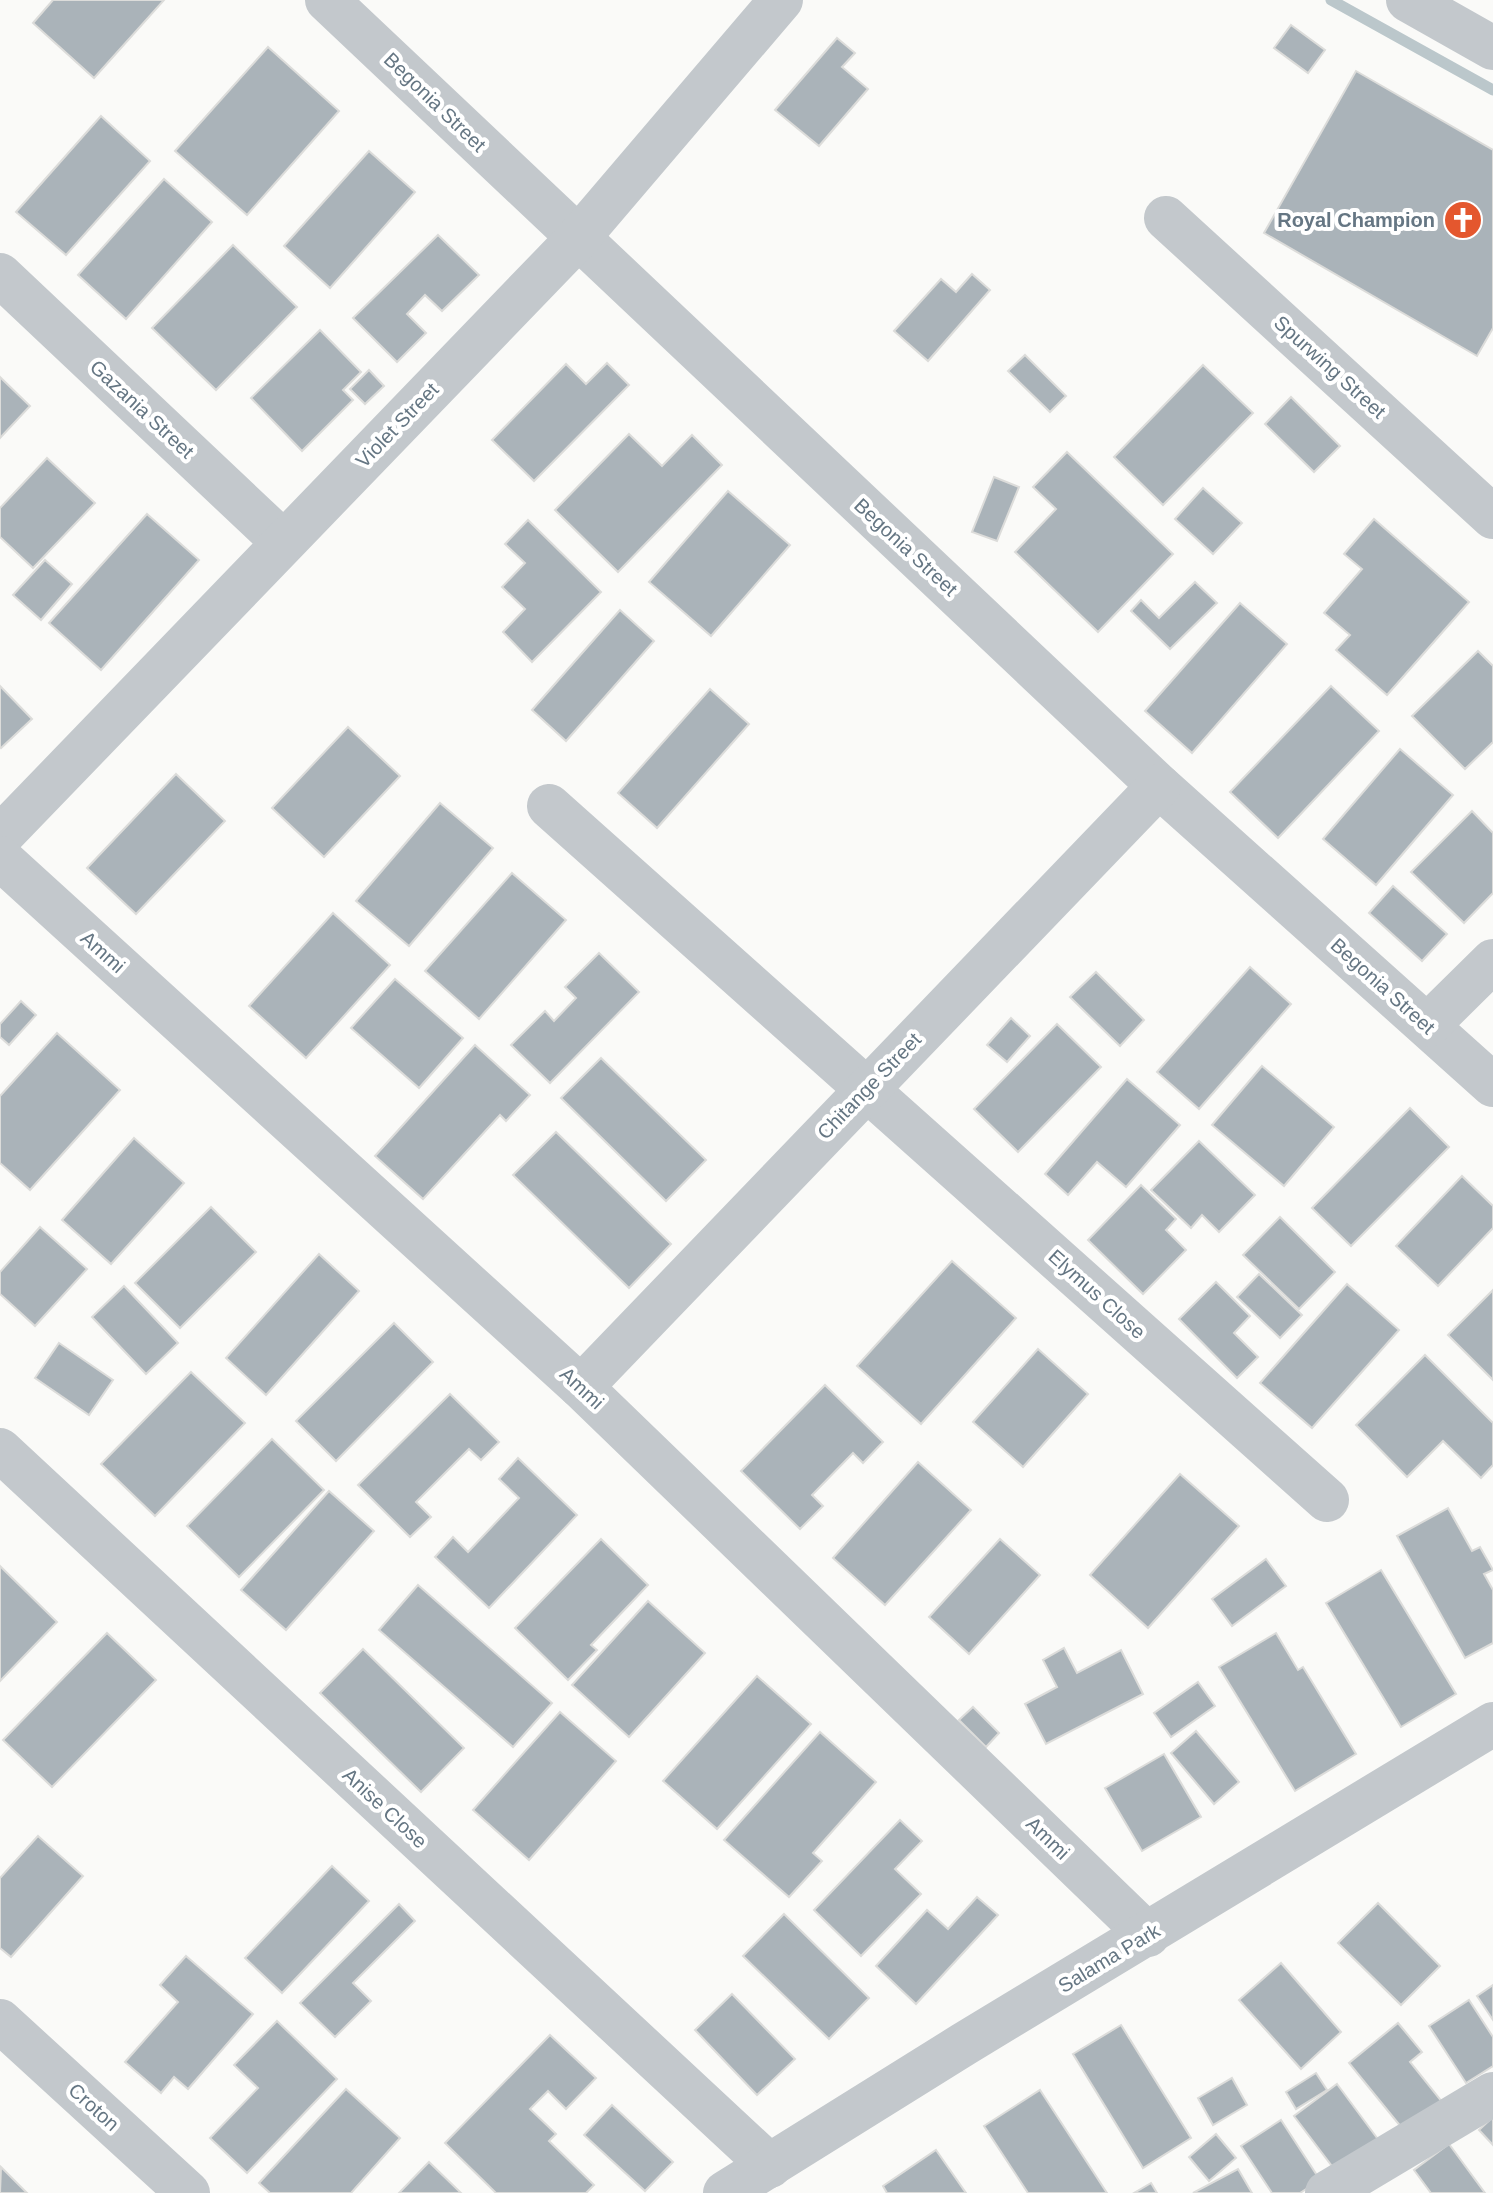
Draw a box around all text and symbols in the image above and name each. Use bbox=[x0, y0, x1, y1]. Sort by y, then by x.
street label: Begonia Street bbox=[380, 48, 491, 156]
church icon: Royal Champion bbox=[1442, 199, 1484, 241]
place label: Royal Champion bbox=[1277, 209, 1435, 231]
street label: Spurwing Street bbox=[1270, 311, 1391, 423]
street label: Gazania Street bbox=[86, 355, 199, 463]
street label: Violet Street bbox=[351, 378, 443, 472]
street label: Begonia Street bbox=[850, 494, 962, 600]
street label: Ammi bbox=[77, 927, 129, 977]
street label: Begonia Street bbox=[1326, 934, 1440, 1039]
street label: Chitange Street bbox=[813, 1028, 925, 1144]
street label: Elymus Close bbox=[1044, 1245, 1150, 1343]
street label: Ammi bbox=[556, 1363, 608, 1413]
street label: Anise Close bbox=[338, 1764, 432, 1852]
street label: Ammi bbox=[1022, 1812, 1074, 1864]
street label: Salama Park bbox=[1054, 1919, 1165, 1997]
street label: Croton bbox=[64, 2079, 124, 2135]

